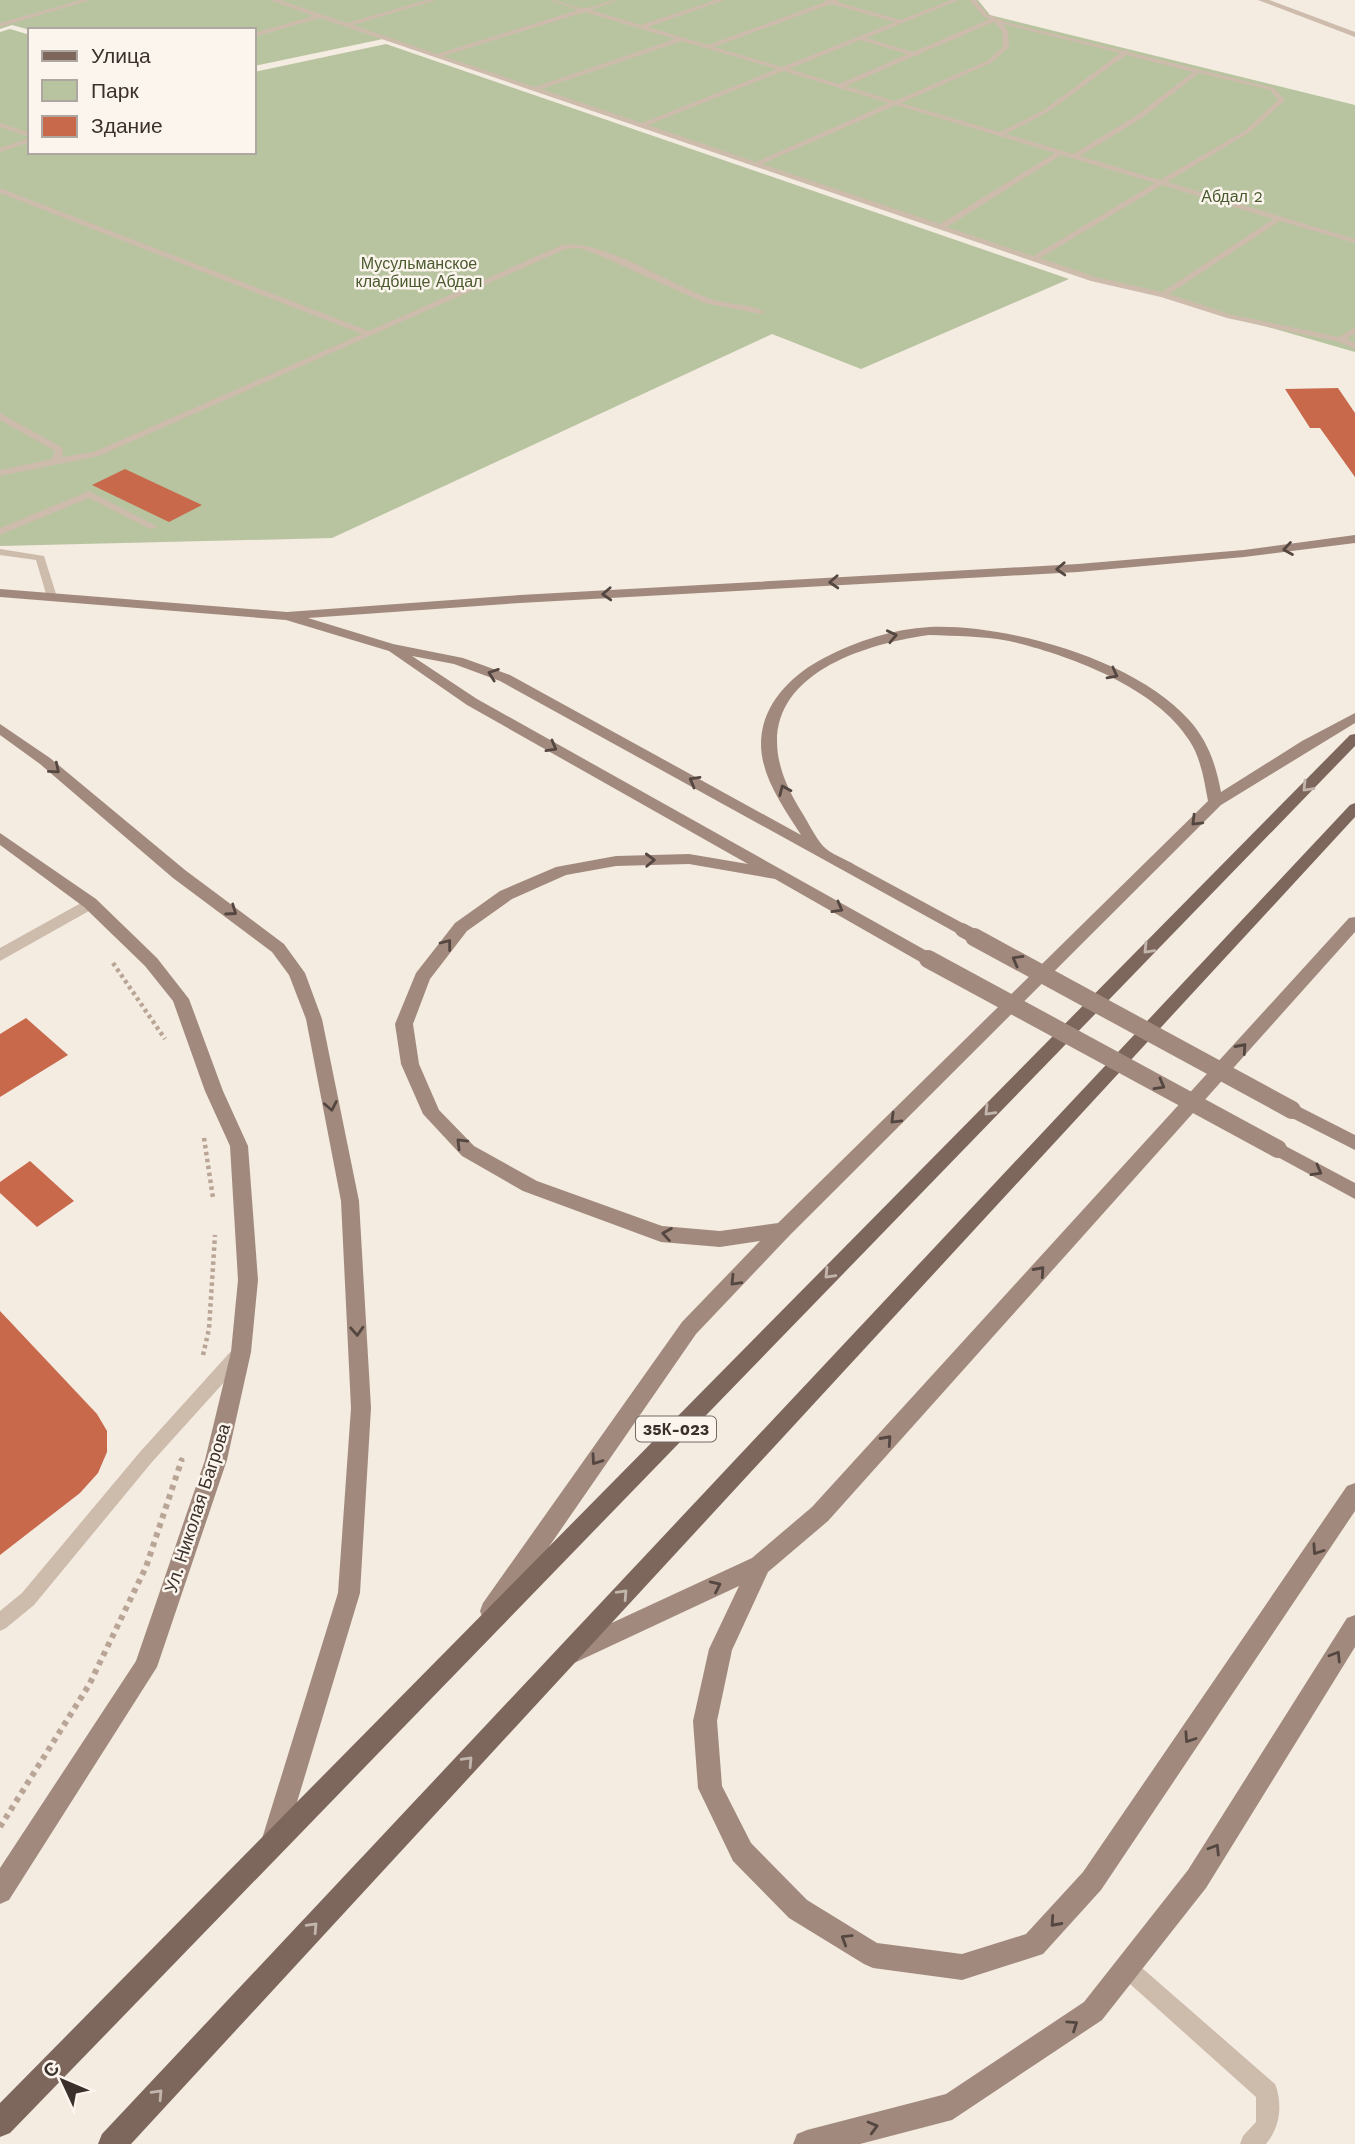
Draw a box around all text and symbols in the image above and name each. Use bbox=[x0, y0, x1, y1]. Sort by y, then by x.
legend bbox=[28, 28, 256, 154]
text: Улица bbox=[91, 43, 151, 68]
text: Парк bbox=[91, 78, 139, 103]
text: Здание bbox=[91, 113, 163, 138]
park label: Абдал 2 bbox=[1201, 187, 1263, 206]
park label: Мусульманское кладбище Абдал bbox=[356, 254, 482, 291]
one-way arrow bbox=[1282, 542, 1294, 557]
one-way arrow bbox=[1055, 561, 1066, 576]
one-way arrow bbox=[828, 574, 839, 589]
one-way arrow bbox=[601, 587, 612, 602]
one-way arrow bbox=[886, 629, 898, 644]
one-way arrow bbox=[1105, 665, 1118, 679]
one-way arrow bbox=[488, 668, 500, 682]
one-way arrow bbox=[545, 739, 558, 752]
one-way arrow bbox=[46, 761, 59, 773]
one-way arrow bbox=[689, 776, 701, 789]
one-way arrow bbox=[1303, 778, 1316, 791]
one-way arrow bbox=[778, 785, 792, 797]
one-way arrow bbox=[1191, 813, 1204, 826]
one-way arrow bbox=[645, 853, 656, 868]
one-way arrow bbox=[831, 900, 843, 913]
one-way arrow bbox=[224, 903, 237, 916]
one-way arrow bbox=[439, 940, 452, 952]
one-way arrow bbox=[1143, 941, 1156, 954]
one-way arrow bbox=[1012, 955, 1024, 968]
one-way arrow bbox=[1233, 1043, 1246, 1056]
one-way arrow bbox=[1153, 1077, 1166, 1090]
one-way arrow bbox=[322, 1100, 337, 1112]
one-way arrow bbox=[984, 1103, 997, 1116]
one-way arrow bbox=[890, 1111, 903, 1124]
one-way arrow bbox=[456, 1138, 469, 1151]
one-way arrow bbox=[1309, 1163, 1322, 1176]
one-way arrow bbox=[661, 1227, 673, 1242]
one-way arrow bbox=[825, 1266, 838, 1279]
one-way arrow bbox=[1031, 1266, 1044, 1279]
one-way arrow bbox=[730, 1272, 743, 1285]
one-way arrow bbox=[349, 1326, 364, 1337]
road number: 35К-023 bbox=[636, 1416, 716, 1442]
street label: Ул. Николая Багрова bbox=[160, 1420, 235, 1595]
one-way arrow bbox=[879, 1435, 891, 1448]
one-way arrow bbox=[592, 1452, 604, 1465]
one-way arrow bbox=[1313, 1542, 1325, 1555]
one-way arrow bbox=[709, 1580, 721, 1594]
one-way arrow bbox=[615, 1589, 628, 1602]
one-way arrow bbox=[1328, 1651, 1341, 1664]
one-way arrow bbox=[1185, 1730, 1197, 1743]
one-way arrow bbox=[460, 1756, 473, 1769]
one-way arrow bbox=[1207, 1844, 1220, 1857]
one-way arrow bbox=[1051, 1914, 1063, 1927]
one-way arrow bbox=[305, 1922, 318, 1935]
one-way arrow bbox=[841, 1935, 854, 1948]
one-way arrow bbox=[1065, 2020, 1078, 2033]
north arrow bbox=[28, 2046, 98, 2116]
text: С bbox=[38, 2056, 64, 2082]
one-way arrow bbox=[150, 2089, 163, 2102]
one-way arrow bbox=[867, 2120, 879, 2135]

